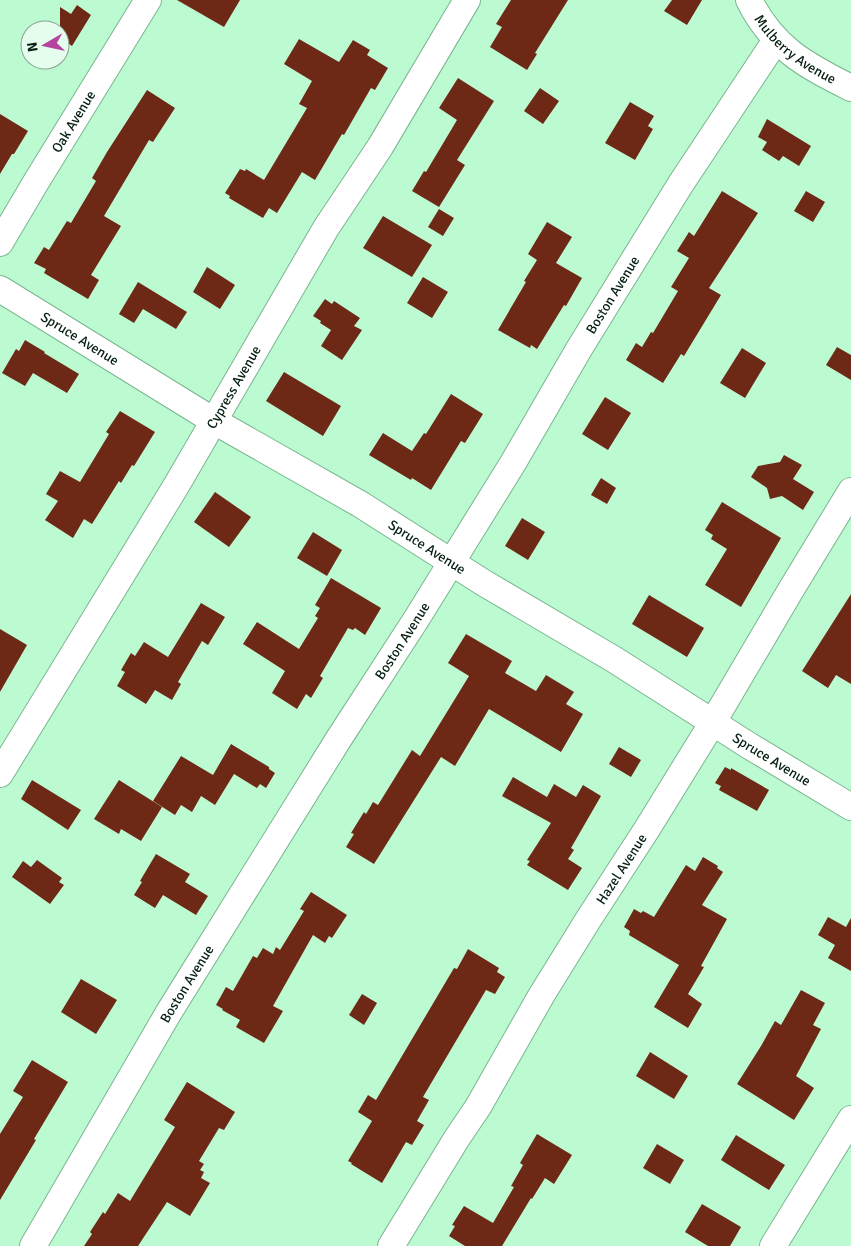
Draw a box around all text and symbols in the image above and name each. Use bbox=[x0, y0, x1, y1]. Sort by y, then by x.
street label: Mulberry Avenue bbox=[750, 12, 839, 88]
north arrow bbox=[20, 20, 70, 70]
text: N bbox=[23, 41, 42, 53]
street label: Oak Avenue bbox=[48, 87, 99, 156]
street label: Boston Avenue bbox=[582, 253, 643, 337]
street label: Spruce Avenue bbox=[38, 308, 122, 369]
street label: Cypress Avenue bbox=[203, 343, 265, 432]
street label: Spruce Avenue bbox=[385, 516, 469, 578]
street label: Boston Avenue bbox=[371, 599, 434, 683]
street label: Spruce Avenue bbox=[729, 729, 814, 790]
street label: Hazel Avenue bbox=[593, 831, 651, 908]
street label: Boston Avenue bbox=[157, 942, 218, 1026]

